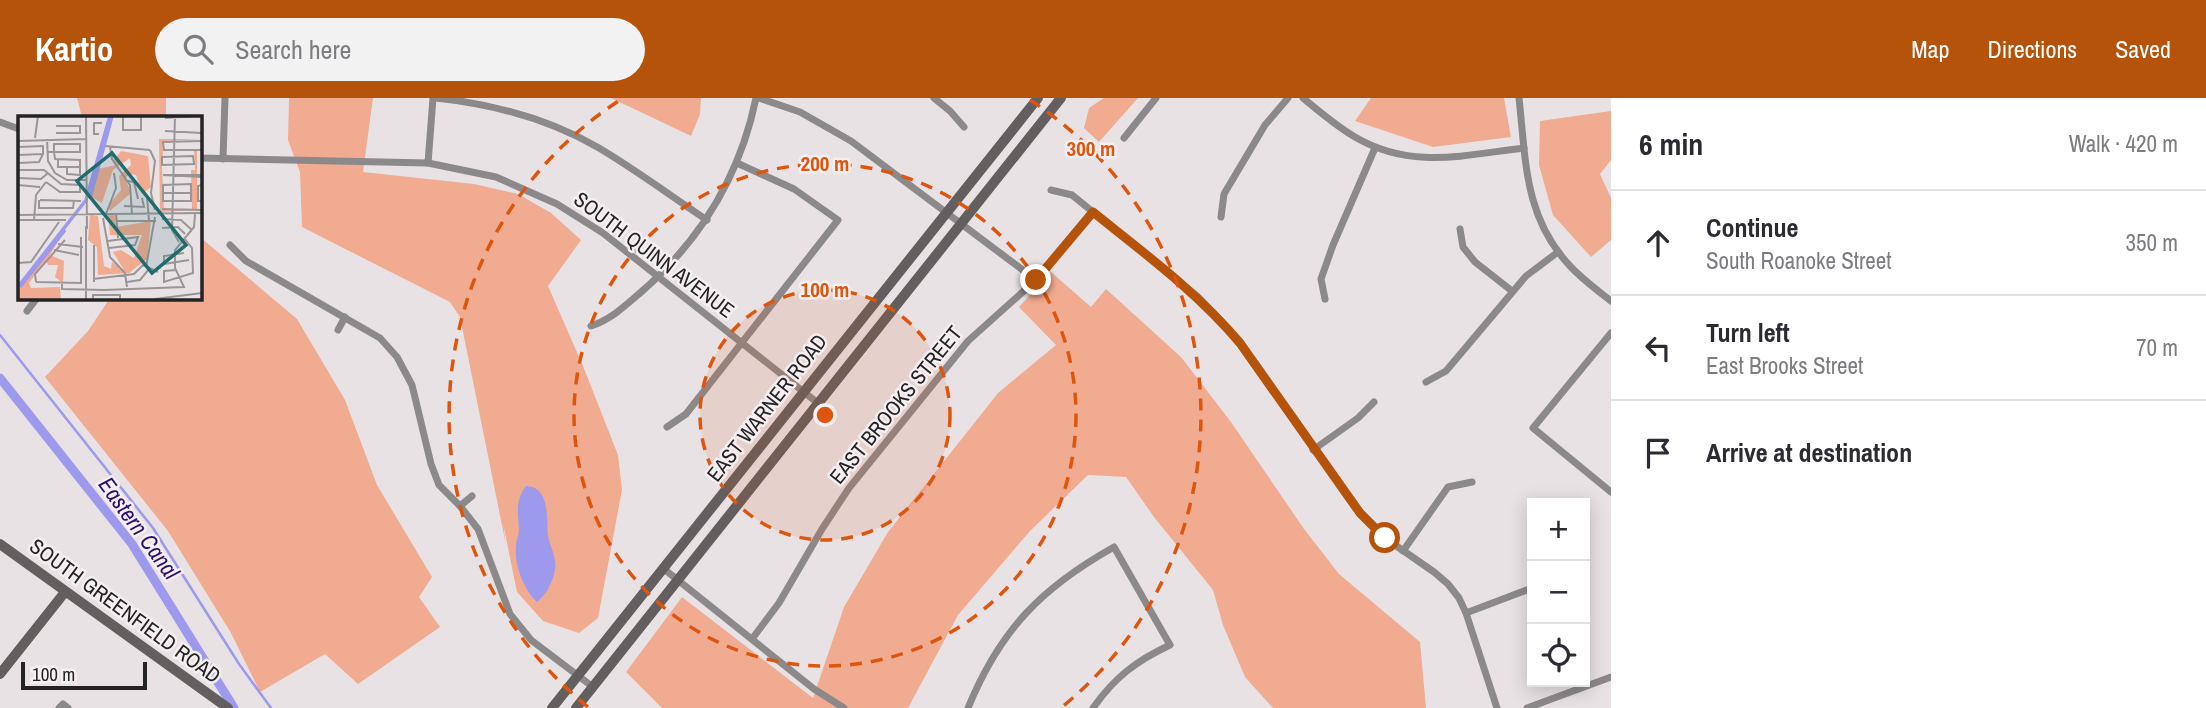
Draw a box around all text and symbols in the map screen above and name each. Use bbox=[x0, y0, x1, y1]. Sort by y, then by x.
search box bbox=[155, 18, 645, 81]
text: Kartio bbox=[35, 27, 113, 71]
icon: search bbox=[179, 30, 217, 68]
text: Search here bbox=[235, 32, 351, 67]
text: Map bbox=[1911, 33, 1949, 65]
text: Directions bbox=[1987, 33, 2077, 65]
text: Saved bbox=[2115, 33, 2171, 65]
inset map bbox=[18, 116, 201, 299]
text: 6 min bbox=[1639, 124, 1703, 164]
text: Walk · 420 m bbox=[2069, 128, 2178, 159]
text: 300 m bbox=[1067, 134, 1115, 163]
text: 200 m bbox=[801, 149, 849, 178]
street label: SOUTH QUINN AVENUE bbox=[568, 185, 740, 325]
text: Continue bbox=[1706, 210, 1798, 245]
icon: ahead bbox=[1639, 224, 1677, 262]
text: 350 m bbox=[2126, 227, 2178, 258]
text: South Roanoke Street bbox=[1706, 245, 1892, 276]
route end bbox=[1020, 264, 1051, 295]
text: 100 m bbox=[801, 275, 849, 304]
text: Turn left bbox=[1706, 315, 1790, 350]
street label: EAST BROOKS STREET bbox=[823, 319, 969, 490]
street label: EAST WARNER ROAD bbox=[700, 328, 833, 488]
icon: left bbox=[1639, 329, 1677, 367]
text: 70 m bbox=[2136, 332, 2178, 363]
text: East Brooks Street bbox=[1706, 350, 1863, 381]
centre of rings bbox=[813, 403, 837, 427]
icon: arrive bbox=[1639, 434, 1677, 472]
text: Arrive at destination bbox=[1706, 435, 1912, 470]
water label: Eastern Canal bbox=[92, 470, 188, 586]
map controls bbox=[1527, 498, 1590, 687]
button: + bbox=[1527, 498, 1590, 561]
route start bbox=[1369, 522, 1400, 553]
street label: SOUTH GREENFIELD ROAD bbox=[24, 531, 227, 690]
button: − bbox=[1527, 561, 1590, 624]
button: locate bbox=[1527, 624, 1590, 687]
scale bar bbox=[21, 659, 147, 691]
text: 100 m bbox=[32, 661, 75, 687]

